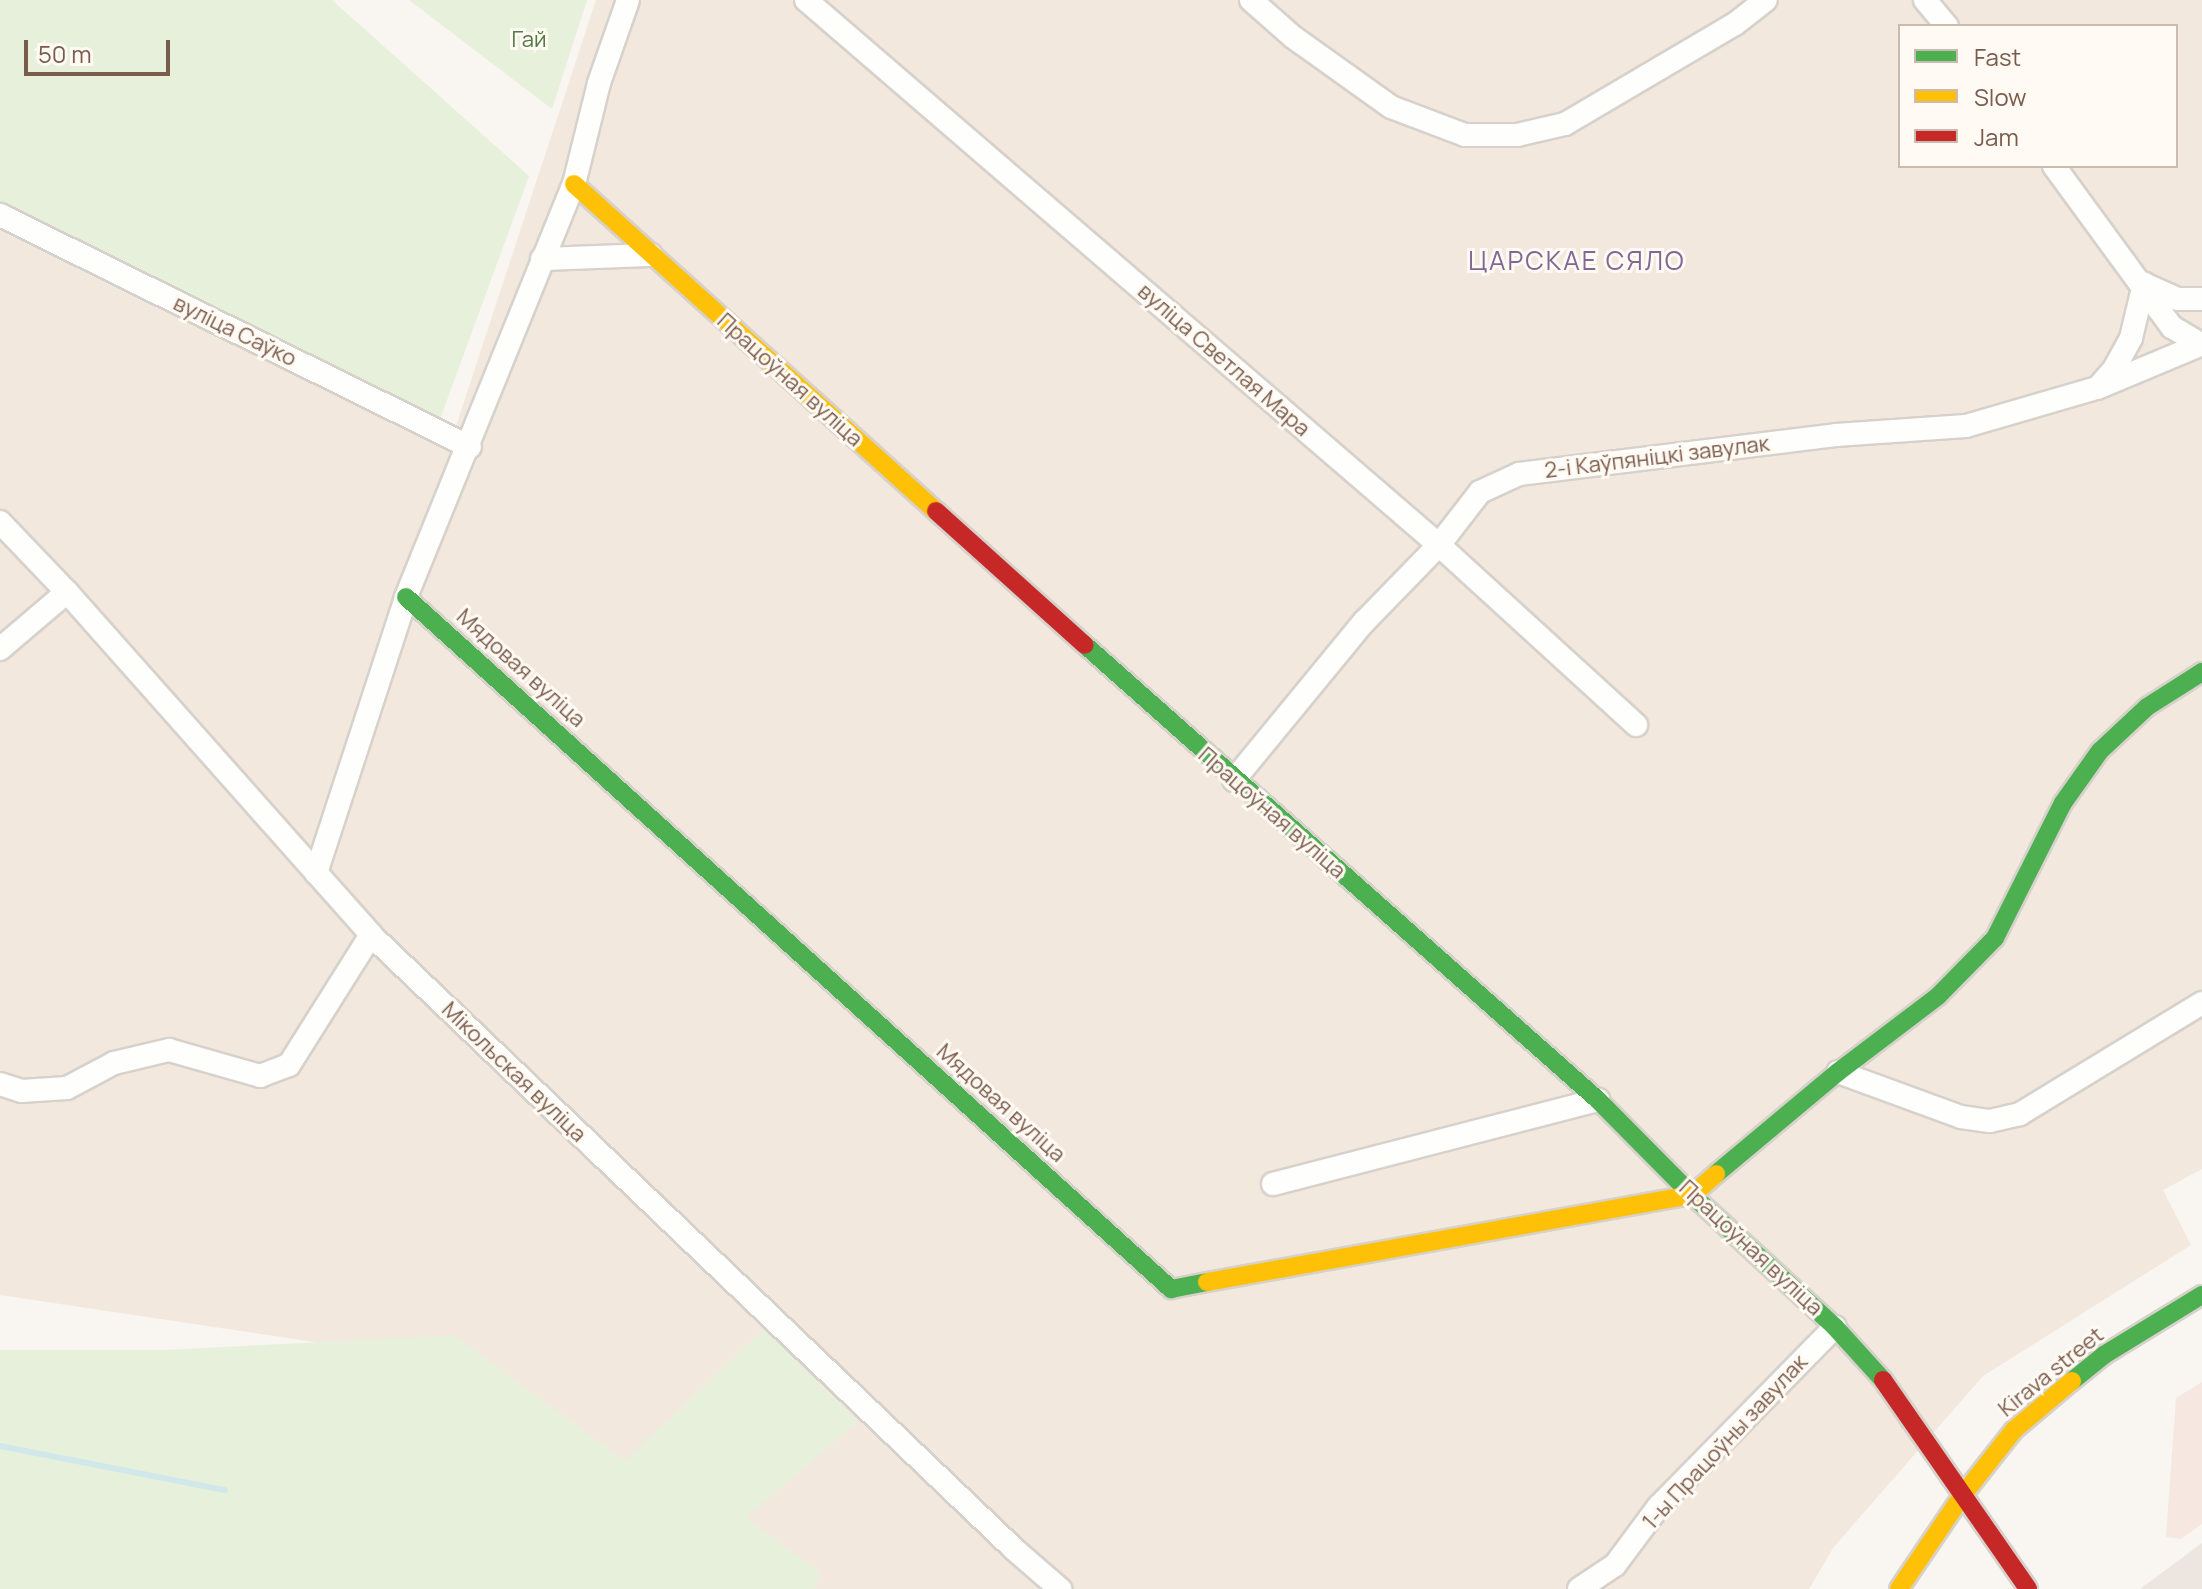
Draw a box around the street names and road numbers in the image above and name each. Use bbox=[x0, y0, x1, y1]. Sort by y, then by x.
street label: вуліца Светлая Мара bbox=[1133, 278, 1315, 442]
street label: вуліца Саўко bbox=[169, 290, 301, 372]
street label: Працоўная вуліца bbox=[712, 308, 868, 452]
street label: 2-і Каўпяніцкі завулак bbox=[1543, 430, 1771, 484]
street label: Мядовая вуліца bbox=[451, 603, 591, 733]
street label: Працоўная вуліца bbox=[1193, 742, 1351, 884]
street label: Мікольская вуліца bbox=[436, 996, 592, 1148]
street label: Мядовая вуліца bbox=[931, 1038, 1071, 1168]
street label: Працоўная вуліца bbox=[1674, 1175, 1828, 1321]
street label: Kirava street bbox=[1993, 1322, 2109, 1422]
street label: 1-ы Працоўны завулак bbox=[1637, 1349, 1813, 1535]

